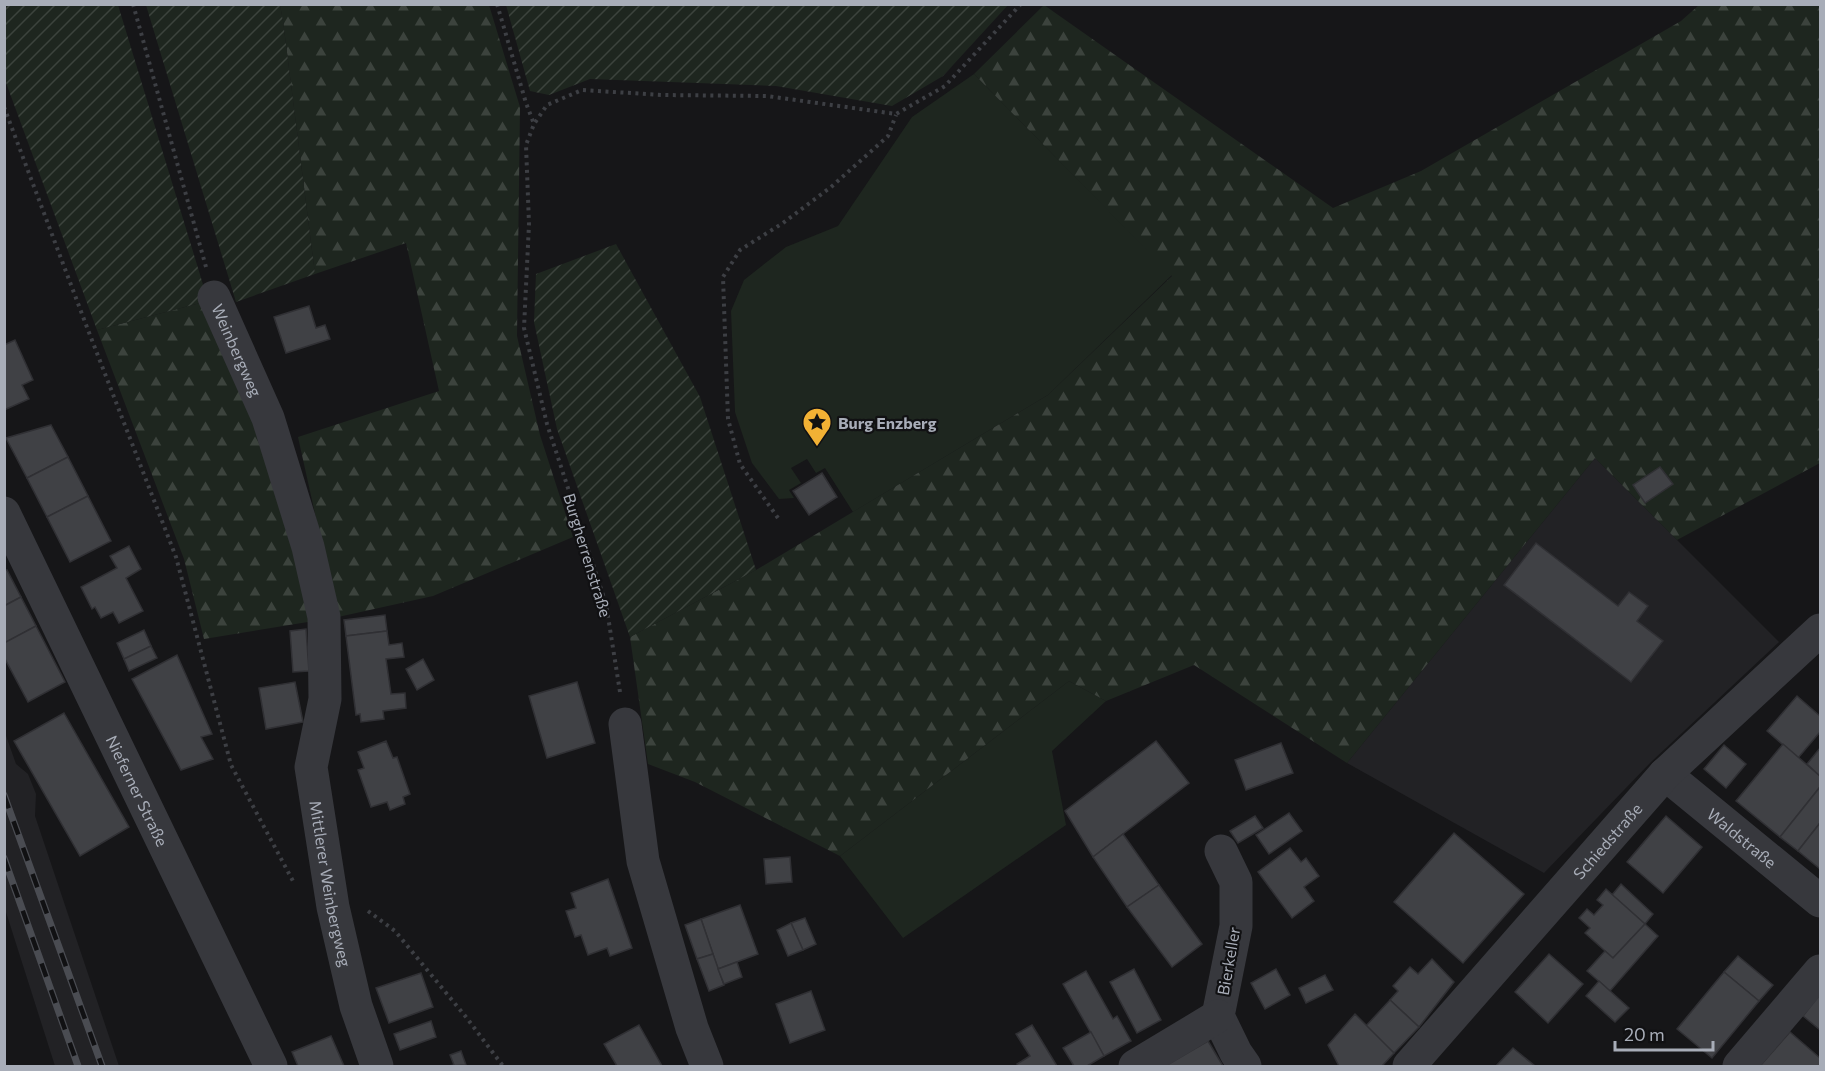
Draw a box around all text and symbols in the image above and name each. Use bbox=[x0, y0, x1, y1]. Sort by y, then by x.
street label: Weinbergweg bbox=[209, 301, 267, 400]
place icon: Burg Enzberg bbox=[801, 406, 833, 448]
place label: Burg Enzberg bbox=[838, 413, 937, 432]
street label: Burgherrenstraße bbox=[560, 491, 616, 619]
street label: Nieferner Straße bbox=[103, 732, 173, 849]
street label: Schiedstraße bbox=[1568, 798, 1645, 882]
street label: Mittlerer Weinbergweg bbox=[307, 799, 356, 969]
street label: Waldstraße bbox=[1704, 803, 1781, 871]
street label: Bierkeller bbox=[1213, 925, 1243, 997]
scale bar bbox=[1615, 1014, 1712, 1052]
text: 20 m bbox=[1624, 1023, 1665, 1045]

